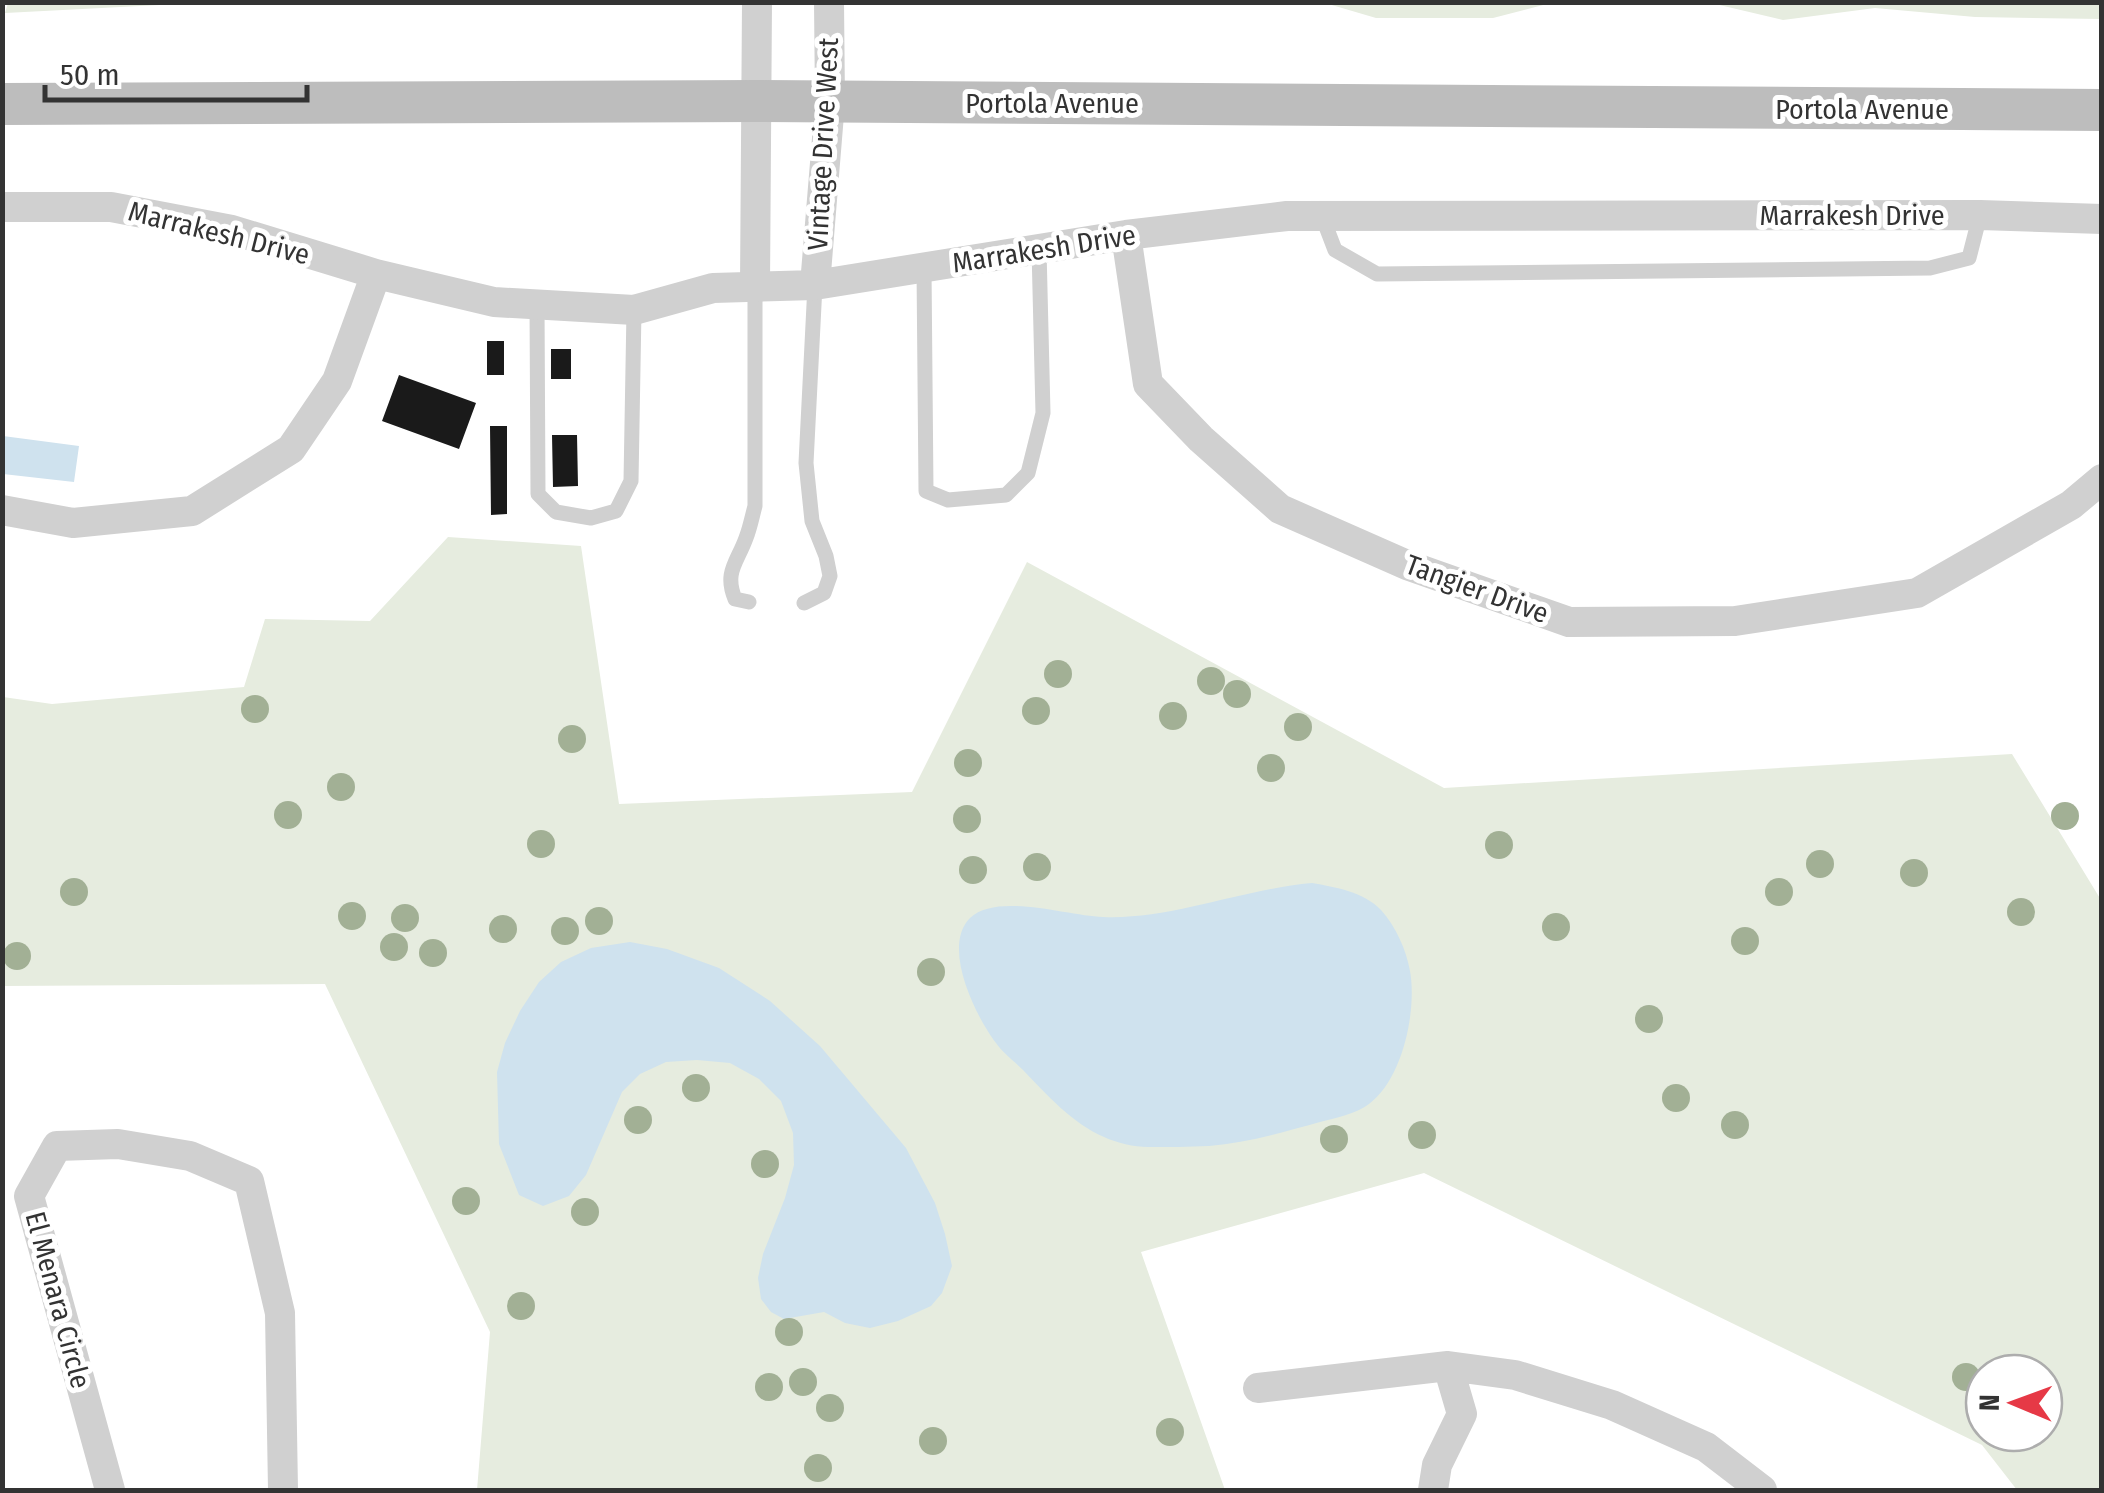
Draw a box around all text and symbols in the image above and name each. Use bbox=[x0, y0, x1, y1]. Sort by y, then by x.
street label: Vintage Drive West bbox=[801, 36, 845, 251]
scale bar bbox=[45, 40, 308, 102]
text: 50 m bbox=[60, 57, 120, 93]
street label: Portola Avenue bbox=[965, 87, 1139, 120]
street label: Portola Avenue bbox=[1775, 93, 1949, 126]
street label: Marrakesh Drive bbox=[125, 195, 313, 271]
street label: Marrakesh Drive bbox=[1759, 199, 1945, 232]
street label: Marrakesh Drive bbox=[950, 218, 1138, 280]
street label: Tangier Drive bbox=[1401, 548, 1553, 630]
street label: El Menara Circle bbox=[19, 1208, 97, 1392]
north arrow bbox=[1964, 1353, 2064, 1453]
text: N bbox=[1973, 1394, 2006, 1411]

